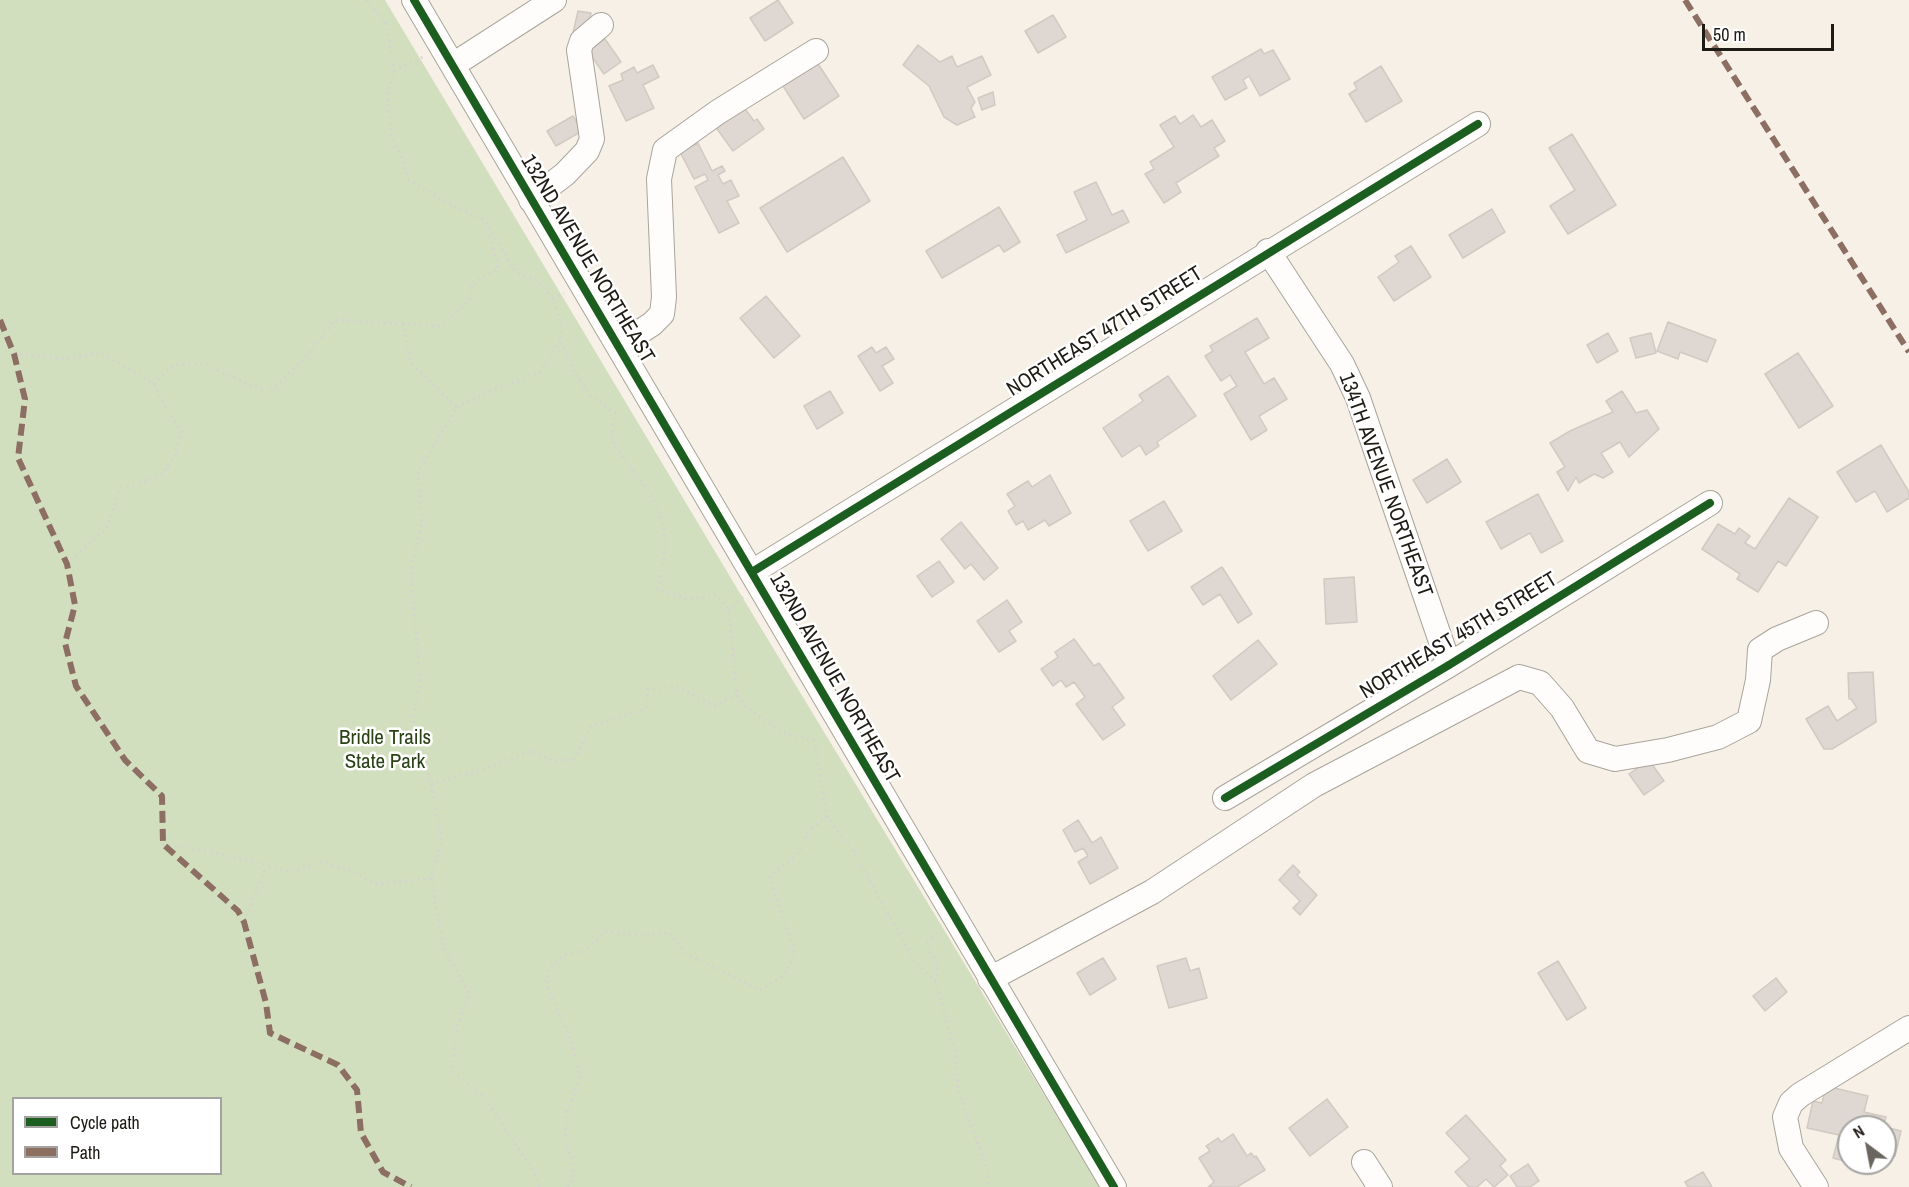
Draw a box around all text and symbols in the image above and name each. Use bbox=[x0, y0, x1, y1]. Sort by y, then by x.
scale bar bbox=[1705, 12, 1837, 50]
text: 50 m bbox=[1713, 22, 1746, 47]
street label: 132ND AVENUE NORTHEAST bbox=[515, 150, 659, 368]
street label: NORTHEAST 47TH STREET bbox=[1003, 262, 1207, 402]
street label: 134TH AVENUE NORTHEAST bbox=[1333, 369, 1437, 601]
street label: NORTHEAST 45TH STREET bbox=[1356, 567, 1562, 705]
street label: 132ND AVENUE NORTHEAST bbox=[763, 568, 905, 788]
park label: Bridle Trails State Park bbox=[339, 725, 431, 775]
legend bbox=[12, 1097, 222, 1175]
text: Cycle path bbox=[70, 1110, 140, 1135]
north arrow bbox=[1837, 1115, 1897, 1175]
text: N bbox=[1849, 1120, 1868, 1143]
text: Path bbox=[70, 1140, 100, 1165]

